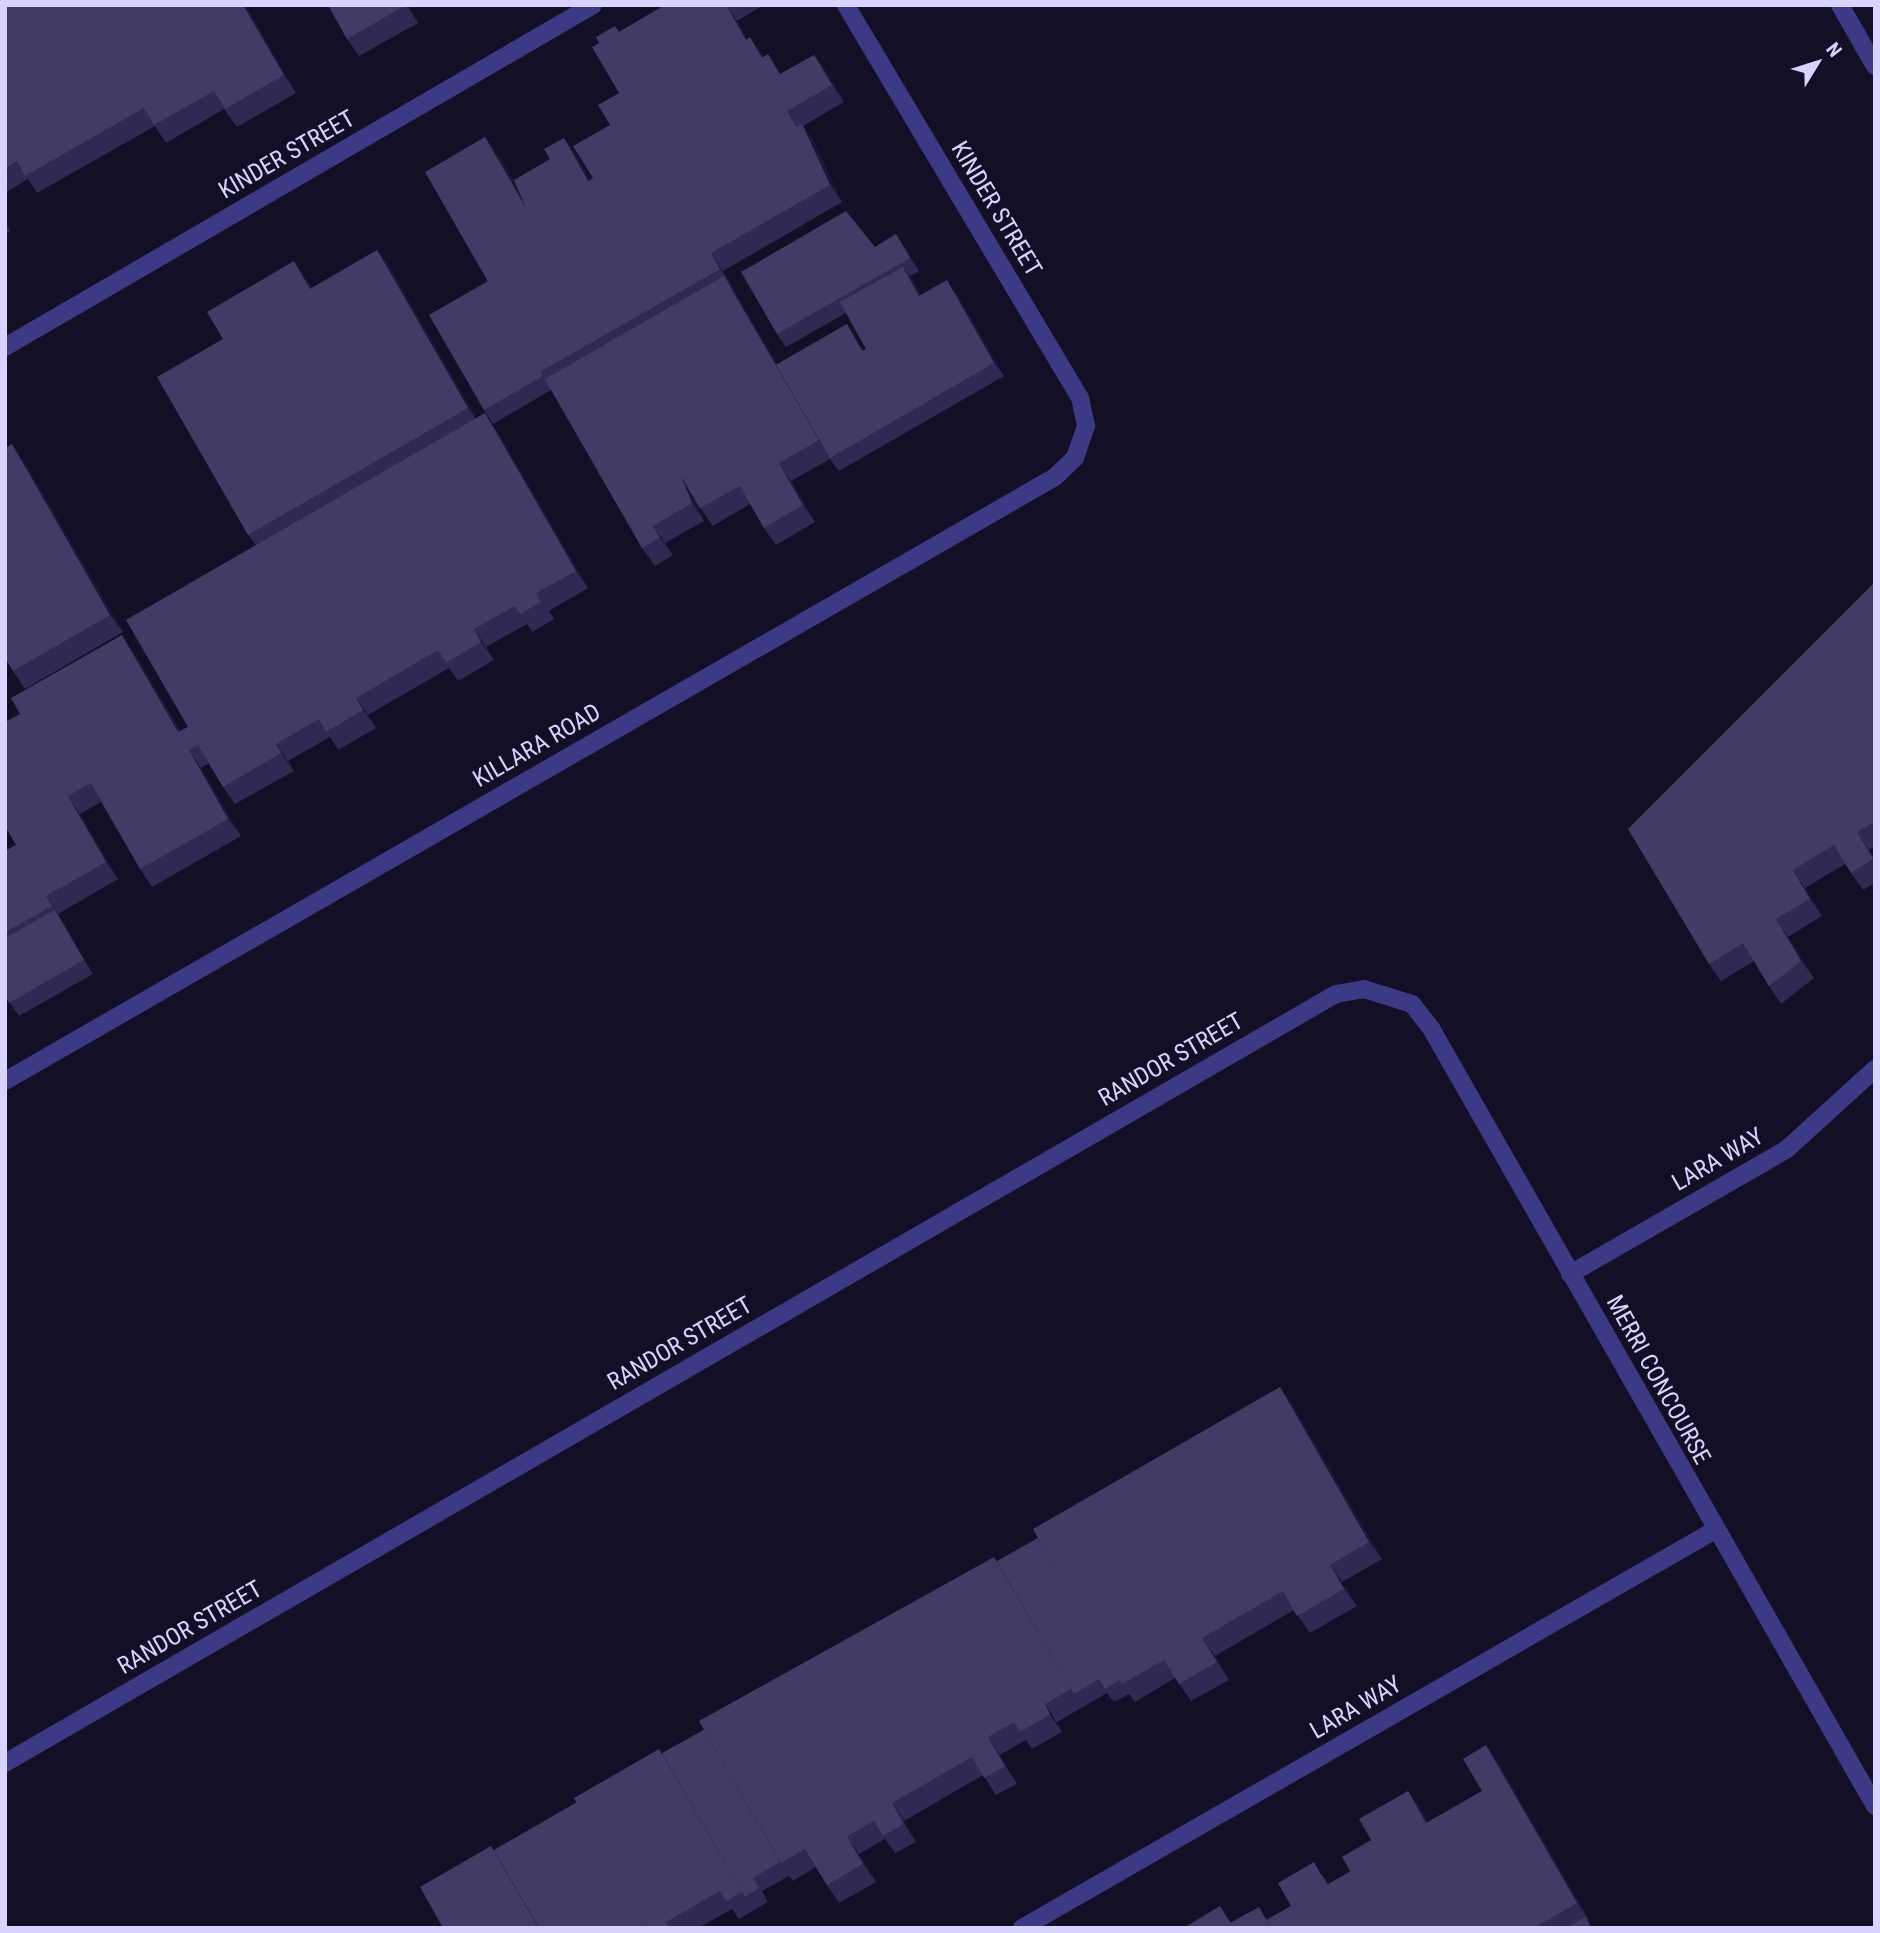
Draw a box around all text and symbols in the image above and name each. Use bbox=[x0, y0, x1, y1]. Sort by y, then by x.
north arrow bbox=[1782, 28, 1852, 98]
text: N bbox=[1821, 38, 1847, 61]
street label: KINDER STREET bbox=[214, 105, 360, 205]
street label: KINDER STREET bbox=[944, 136, 1048, 282]
street label: KILLARA ROAD bbox=[468, 698, 606, 794]
street label: RANDOR STREET bbox=[1094, 1007, 1248, 1113]
street label: LARA WAY bbox=[1667, 1122, 1769, 1198]
street label: RANDOR STREET bbox=[603, 1291, 757, 1397]
street label: MERRI CONCOURSE bbox=[1600, 1291, 1716, 1469]
street label: RANDOR STREET bbox=[113, 1575, 267, 1681]
street label: LARA WAY bbox=[1305, 1670, 1407, 1746]

